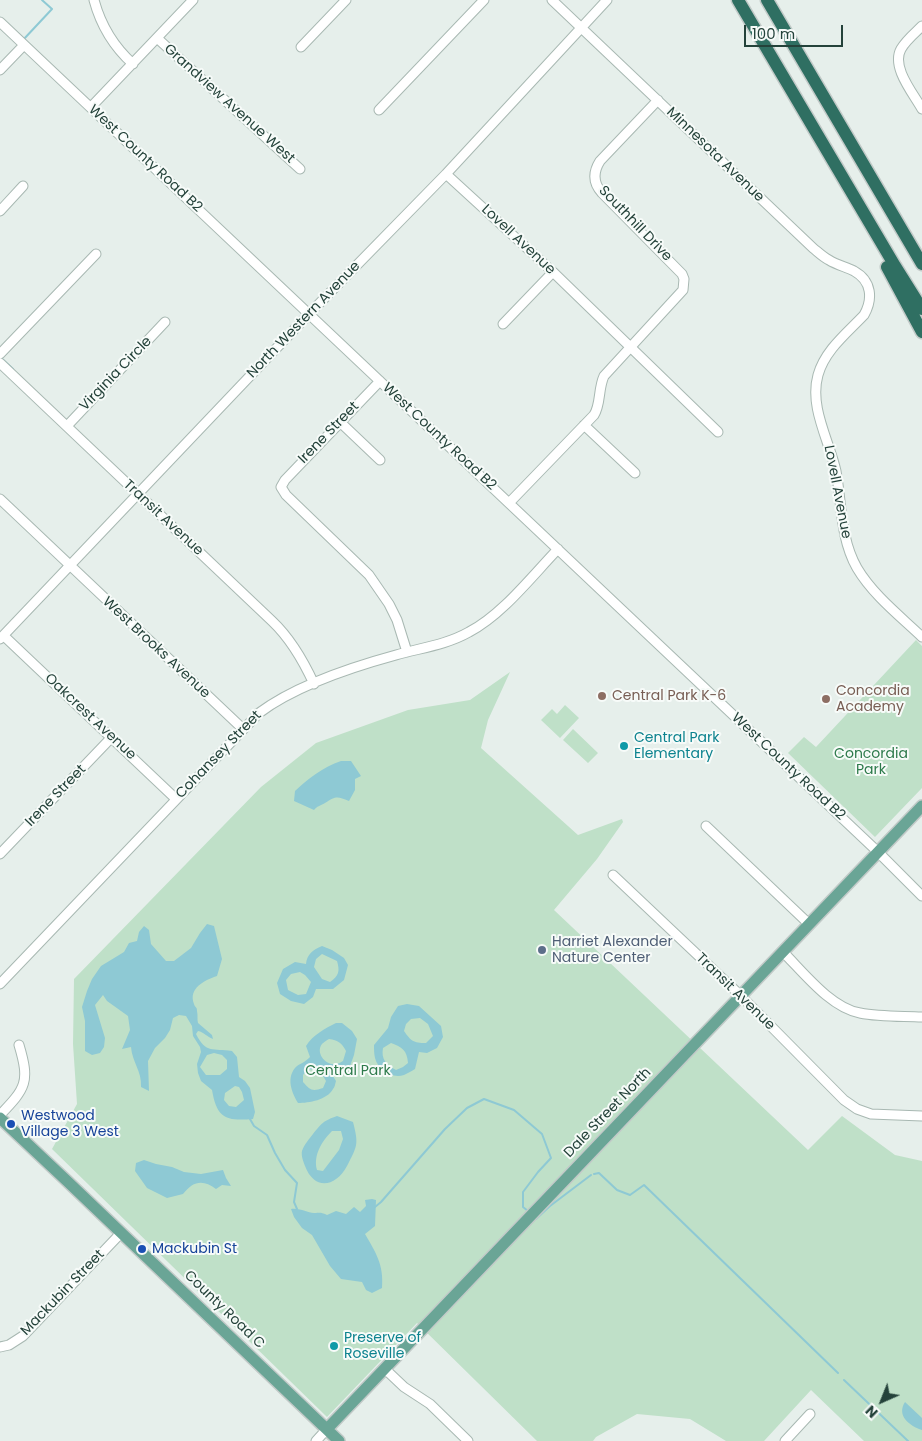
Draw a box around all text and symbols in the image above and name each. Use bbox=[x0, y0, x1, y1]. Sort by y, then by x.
scale bar bbox=[747, 15, 846, 47]
text: 100 m bbox=[752, 23, 795, 44]
street label: Grandview Avenue West bbox=[160, 41, 298, 167]
street label: West County Road B2 bbox=[85, 102, 205, 216]
street label: Minnesota Avenue bbox=[663, 104, 767, 206]
street label: Southhill Drive bbox=[595, 183, 675, 265]
street label: Lovell Avenue bbox=[478, 202, 558, 278]
street label: North Western Avenue bbox=[244, 258, 364, 382]
street label: Virginia Circle bbox=[76, 333, 156, 415]
street label: West County Road B2 bbox=[379, 380, 499, 494]
street label: Irene Street bbox=[295, 398, 363, 468]
street label: Lovell Avenue bbox=[820, 444, 854, 540]
street label: Transit Avenue bbox=[119, 477, 207, 559]
street label: West Brooks Avenue bbox=[99, 594, 213, 702]
street label: Oakcrest Avenue bbox=[41, 670, 139, 764]
place label: Concordia Academy bbox=[836, 683, 910, 716]
place label: Central Park K-6 bbox=[612, 688, 726, 704]
marker: Central Park K-6 bbox=[596, 690, 608, 702]
marker: Concordia Academy bbox=[820, 693, 832, 705]
street label: Cohansey Street bbox=[173, 708, 265, 802]
street label: West County Road B2 bbox=[728, 710, 848, 824]
place label: Central Park Elementary bbox=[634, 730, 719, 762]
marker: Central Park Elementary bbox=[618, 740, 630, 752]
park label: Concordia Park bbox=[834, 746, 908, 779]
street label: Irene Street bbox=[22, 761, 90, 831]
place label: Harriet Alexander Nature Center bbox=[552, 934, 673, 966]
marker: Harriet Alexander Nature Center bbox=[536, 944, 548, 956]
street label: Transit Avenue bbox=[692, 950, 778, 1034]
park label: Central Park bbox=[305, 1063, 391, 1079]
street label: Dale Street North bbox=[561, 1065, 655, 1161]
place label: Westwood Village 3 West bbox=[21, 1108, 119, 1140]
marker: Westwood Village 3 West bbox=[5, 1118, 17, 1130]
place label: Mackubin St bbox=[152, 1241, 237, 1257]
marker: Mackubin St bbox=[136, 1243, 148, 1255]
street label: Mackubin Street bbox=[18, 1247, 108, 1339]
street label: County Road C bbox=[180, 1267, 268, 1353]
place label: Preserve of Roseville bbox=[344, 1330, 421, 1362]
marker: Preserve of Roseville bbox=[328, 1340, 340, 1352]
north arrow bbox=[857, 1376, 907, 1426]
text: N bbox=[861, 1401, 882, 1423]

